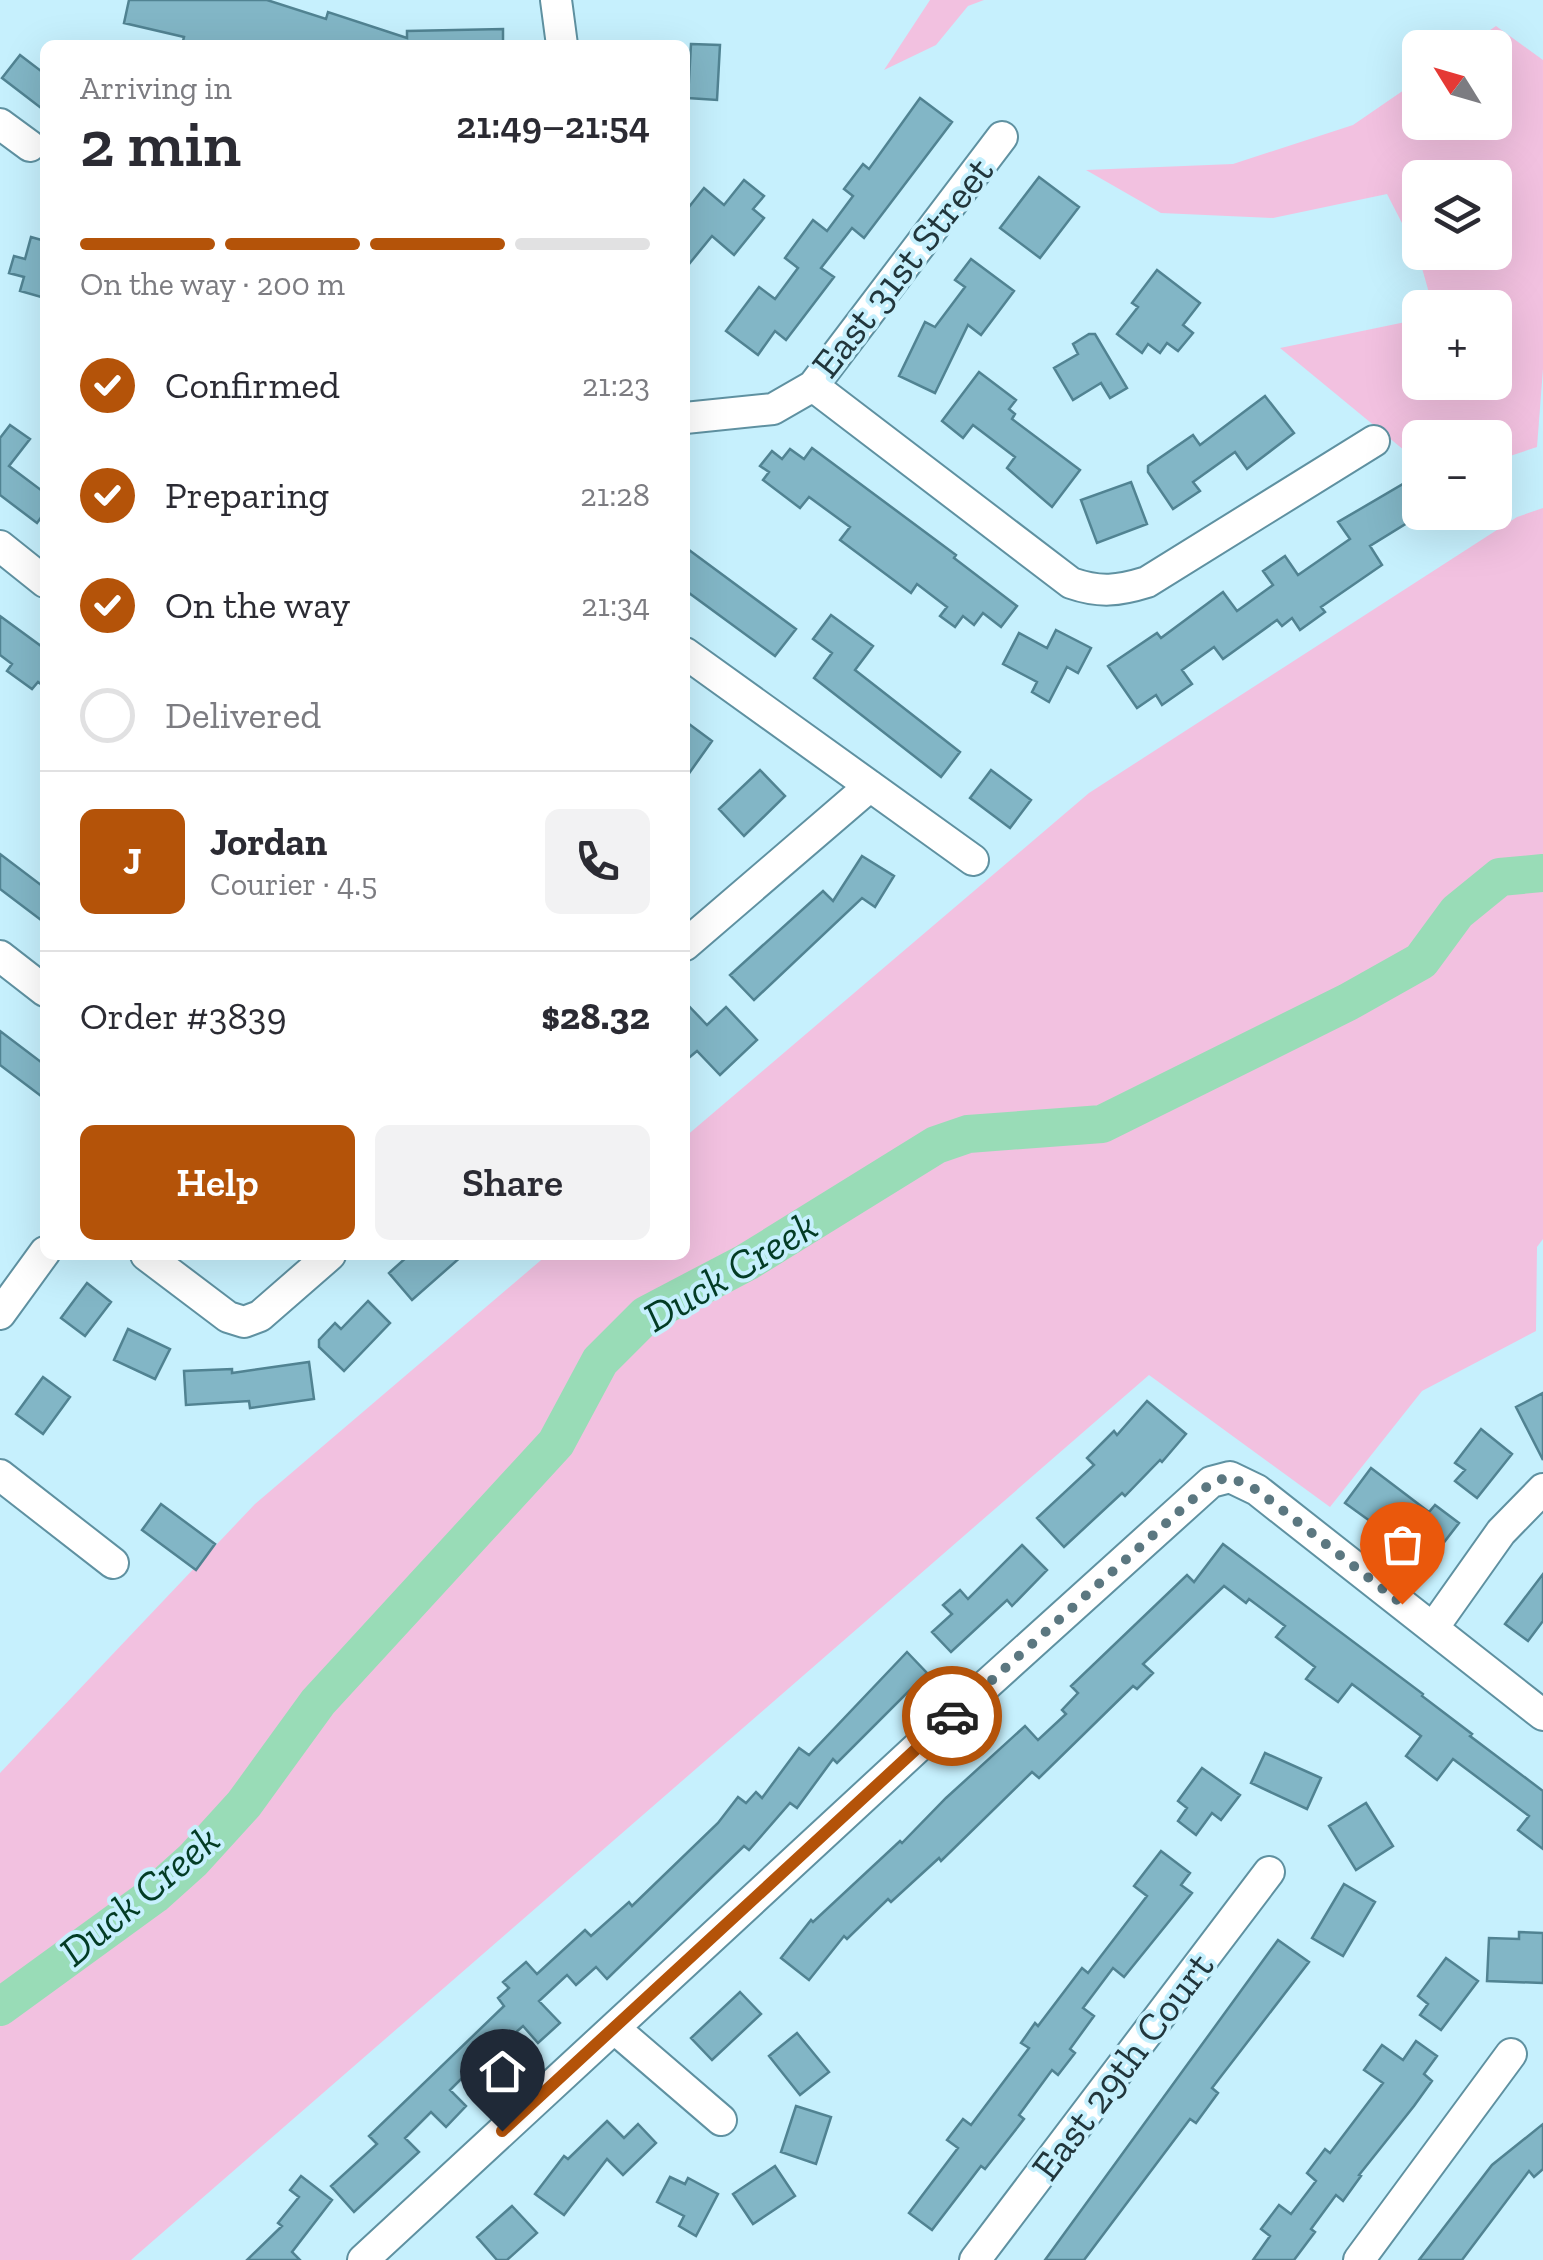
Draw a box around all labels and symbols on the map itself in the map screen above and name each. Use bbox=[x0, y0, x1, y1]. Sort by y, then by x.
north arrow bbox=[1402, 30, 1512, 140]
street label: East 31st Street bbox=[801, 147, 1003, 387]
water label: Duck Creek bbox=[634, 1199, 826, 1343]
pin bbox=[1360, 1502, 1445, 1605]
courier bbox=[902, 1666, 1002, 1766]
water label: Duck Creek bbox=[49, 1813, 229, 1977]
street label: East 29th Court bbox=[1021, 1943, 1223, 2189]
pin bbox=[460, 2029, 545, 2132]

